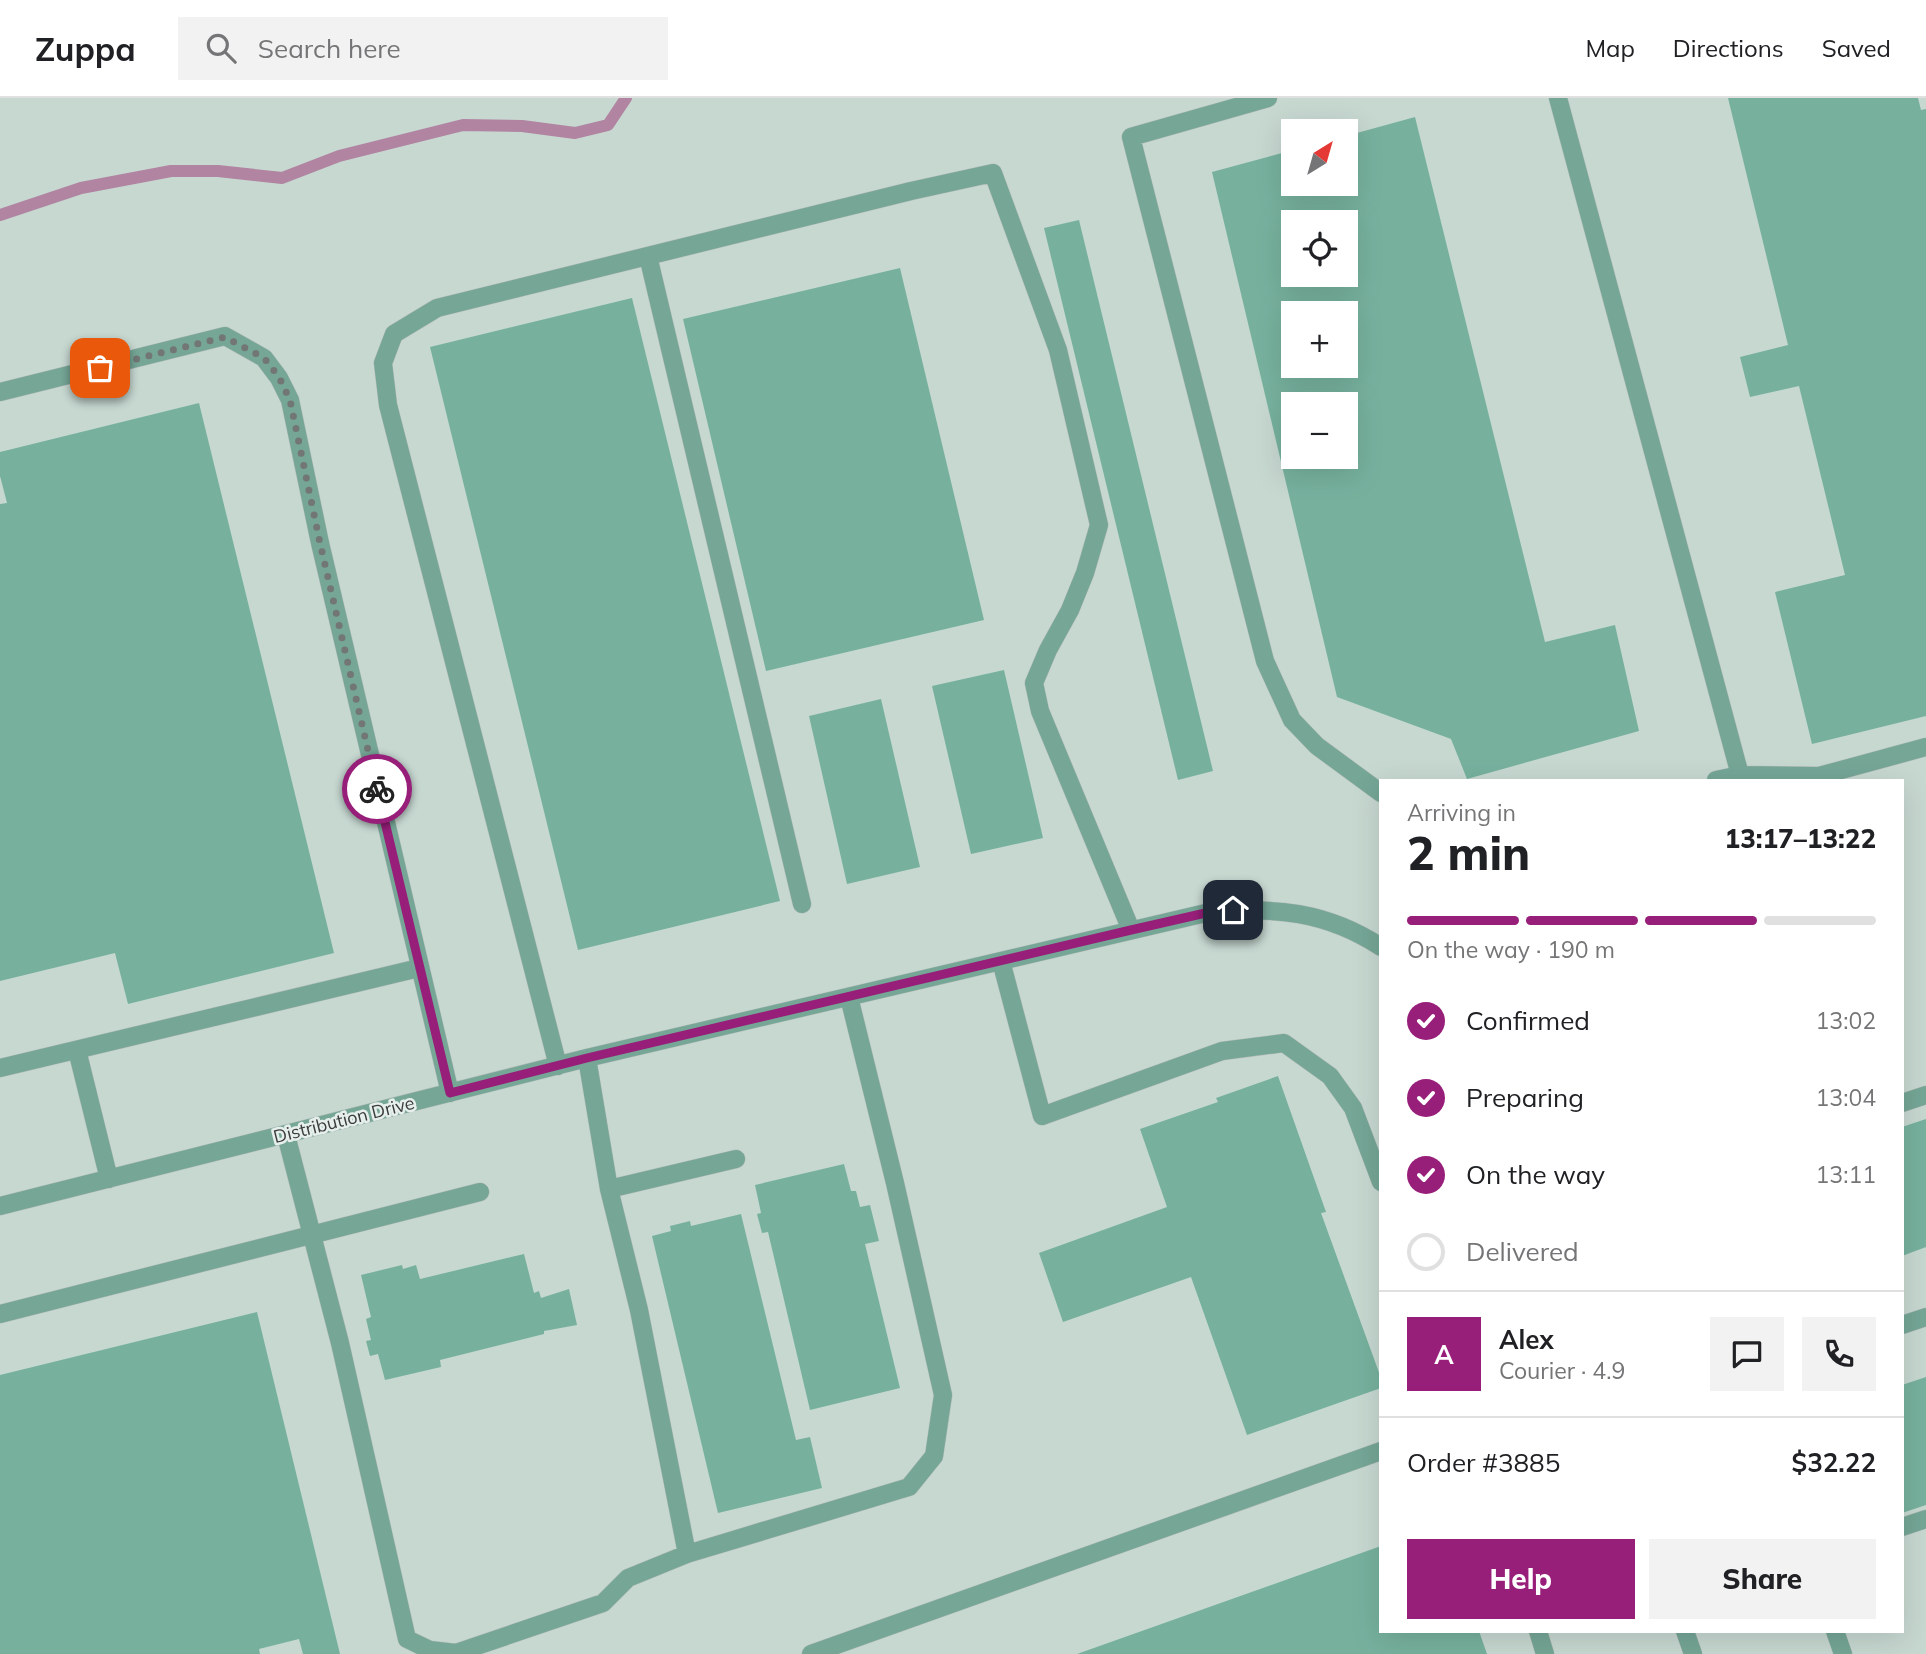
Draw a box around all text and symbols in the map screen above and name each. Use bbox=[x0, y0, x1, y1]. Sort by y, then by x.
search box bbox=[178, 17, 668, 80]
text: Zuppa bbox=[35, 28, 136, 69]
icon: search bbox=[202, 29, 240, 67]
text: Search here bbox=[258, 32, 401, 65]
text: Map bbox=[1585, 33, 1635, 63]
text: Directions bbox=[1673, 33, 1784, 63]
text: Saved bbox=[1822, 33, 1891, 63]
north arrow bbox=[1281, 119, 1358, 196]
map controls bbox=[1281, 119, 1358, 469]
button: locate bbox=[1281, 210, 1358, 287]
button: + bbox=[1281, 301, 1358, 378]
pin bbox=[70, 338, 130, 398]
icon: bag bbox=[81, 349, 119, 387]
button: − bbox=[1281, 392, 1358, 469]
courier bbox=[342, 754, 412, 824]
icon: bike bbox=[358, 770, 396, 808]
text: Arriving in bbox=[1407, 798, 1516, 827]
text: 13:17–13:22 bbox=[1725, 822, 1876, 855]
text: 2 min bbox=[1407, 824, 1530, 882]
pin bbox=[1203, 880, 1263, 940]
icon: home bbox=[1214, 891, 1252, 929]
text: On the way · 190 m bbox=[1407, 935, 1615, 964]
icon: check bbox=[1407, 1002, 1445, 1040]
text: Confirmed bbox=[1466, 1004, 1590, 1037]
text: 13:02 bbox=[1816, 1006, 1876, 1035]
icon: check bbox=[1407, 1079, 1445, 1117]
text: Preparing bbox=[1466, 1081, 1584, 1114]
text: 13:04 bbox=[1816, 1083, 1876, 1112]
street label: Distribution Drive bbox=[271, 1091, 417, 1148]
icon: check bbox=[1407, 1156, 1445, 1194]
text: On the way bbox=[1466, 1158, 1605, 1191]
text: 13:11 bbox=[1816, 1160, 1876, 1189]
text: Delivered bbox=[1466, 1235, 1579, 1268]
button: chat bbox=[1710, 1317, 1784, 1391]
button: phone bbox=[1802, 1317, 1876, 1391]
text: Alex bbox=[1499, 1323, 1554, 1356]
text: A bbox=[1434, 1338, 1454, 1371]
text: Courier · 4.9 bbox=[1499, 1356, 1625, 1385]
text: Order #3885 bbox=[1407, 1446, 1560, 1479]
text: $32.22 bbox=[1792, 1446, 1876, 1479]
button: Help bbox=[1407, 1539, 1635, 1619]
button: Share bbox=[1649, 1539, 1876, 1619]

